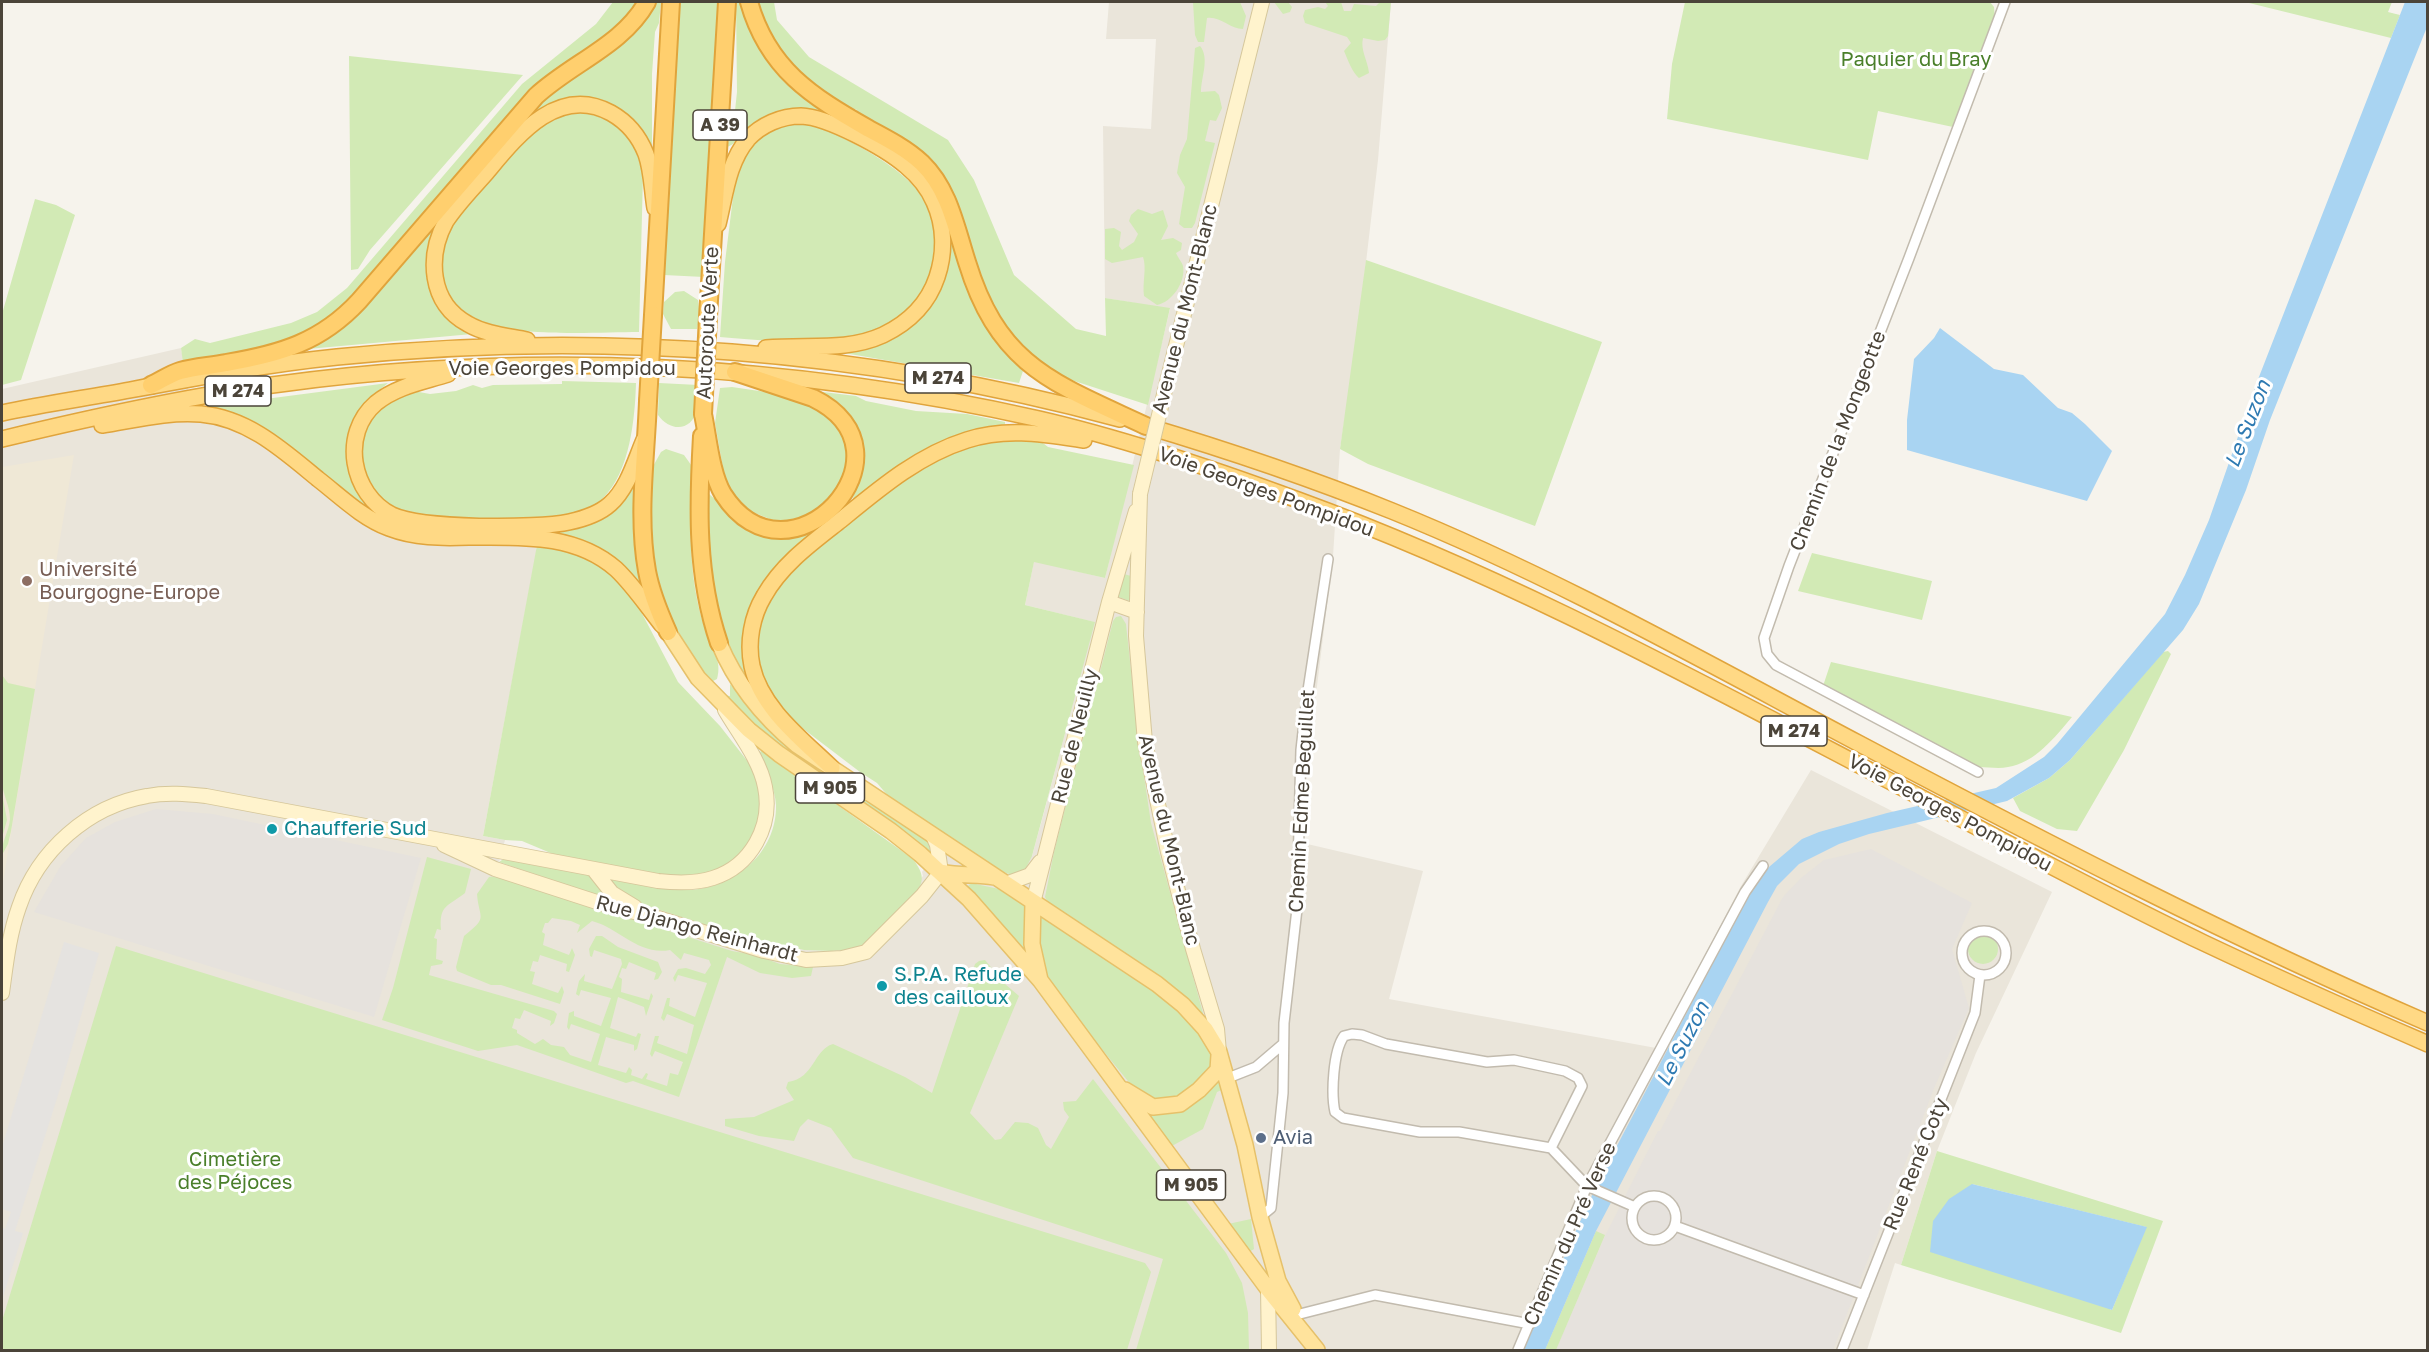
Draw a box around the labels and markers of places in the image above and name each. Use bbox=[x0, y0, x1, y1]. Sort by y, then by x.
place label: Université Bourgogne-Europe bbox=[39, 558, 220, 605]
marker: Université Bourgogne-Europe bbox=[20, 574, 34, 588]
place label: Chaufferie Sud bbox=[284, 817, 426, 841]
marker: Chaufferie Sud bbox=[265, 822, 279, 836]
place label: S.P.A. Refude des cailloux bbox=[894, 963, 1022, 1010]
marker: S.P.A. Refude des cailloux bbox=[875, 979, 889, 993]
place label: Avia bbox=[1273, 1126, 1313, 1150]
marker: Avia bbox=[1254, 1131, 1268, 1145]

